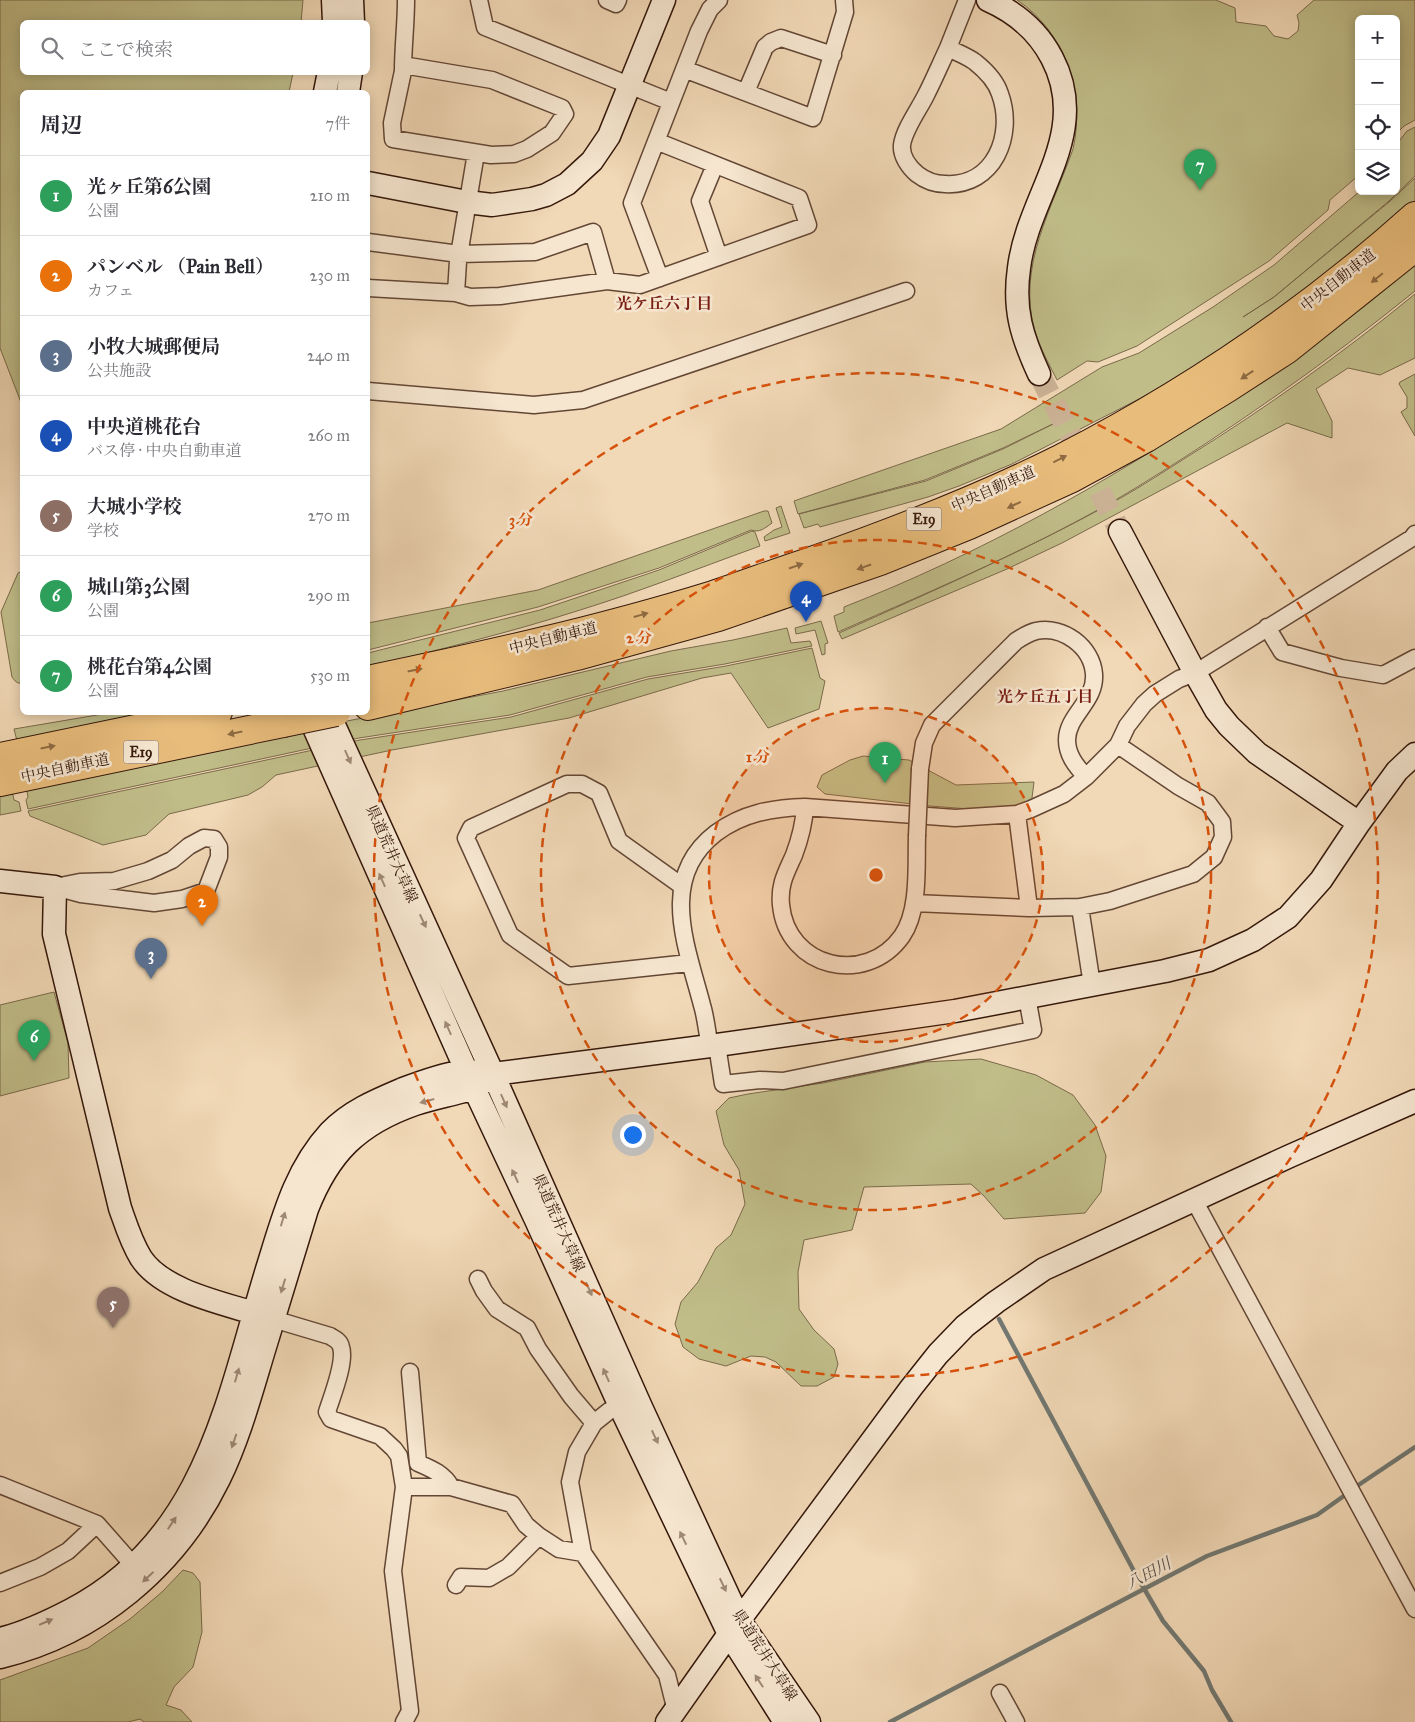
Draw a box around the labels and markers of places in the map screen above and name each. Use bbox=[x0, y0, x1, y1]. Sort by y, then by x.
pin: 7 bbox=[1184, 149, 1216, 190]
pin: 4 bbox=[790, 581, 822, 622]
pin: 1 bbox=[869, 742, 901, 783]
centre of rings bbox=[867, 866, 885, 884]
pin: 2 bbox=[186, 885, 218, 926]
pin: 3 bbox=[135, 938, 167, 979]
pin: 6 bbox=[18, 1020, 50, 1061]
pin: 5 bbox=[97, 1287, 129, 1328]

